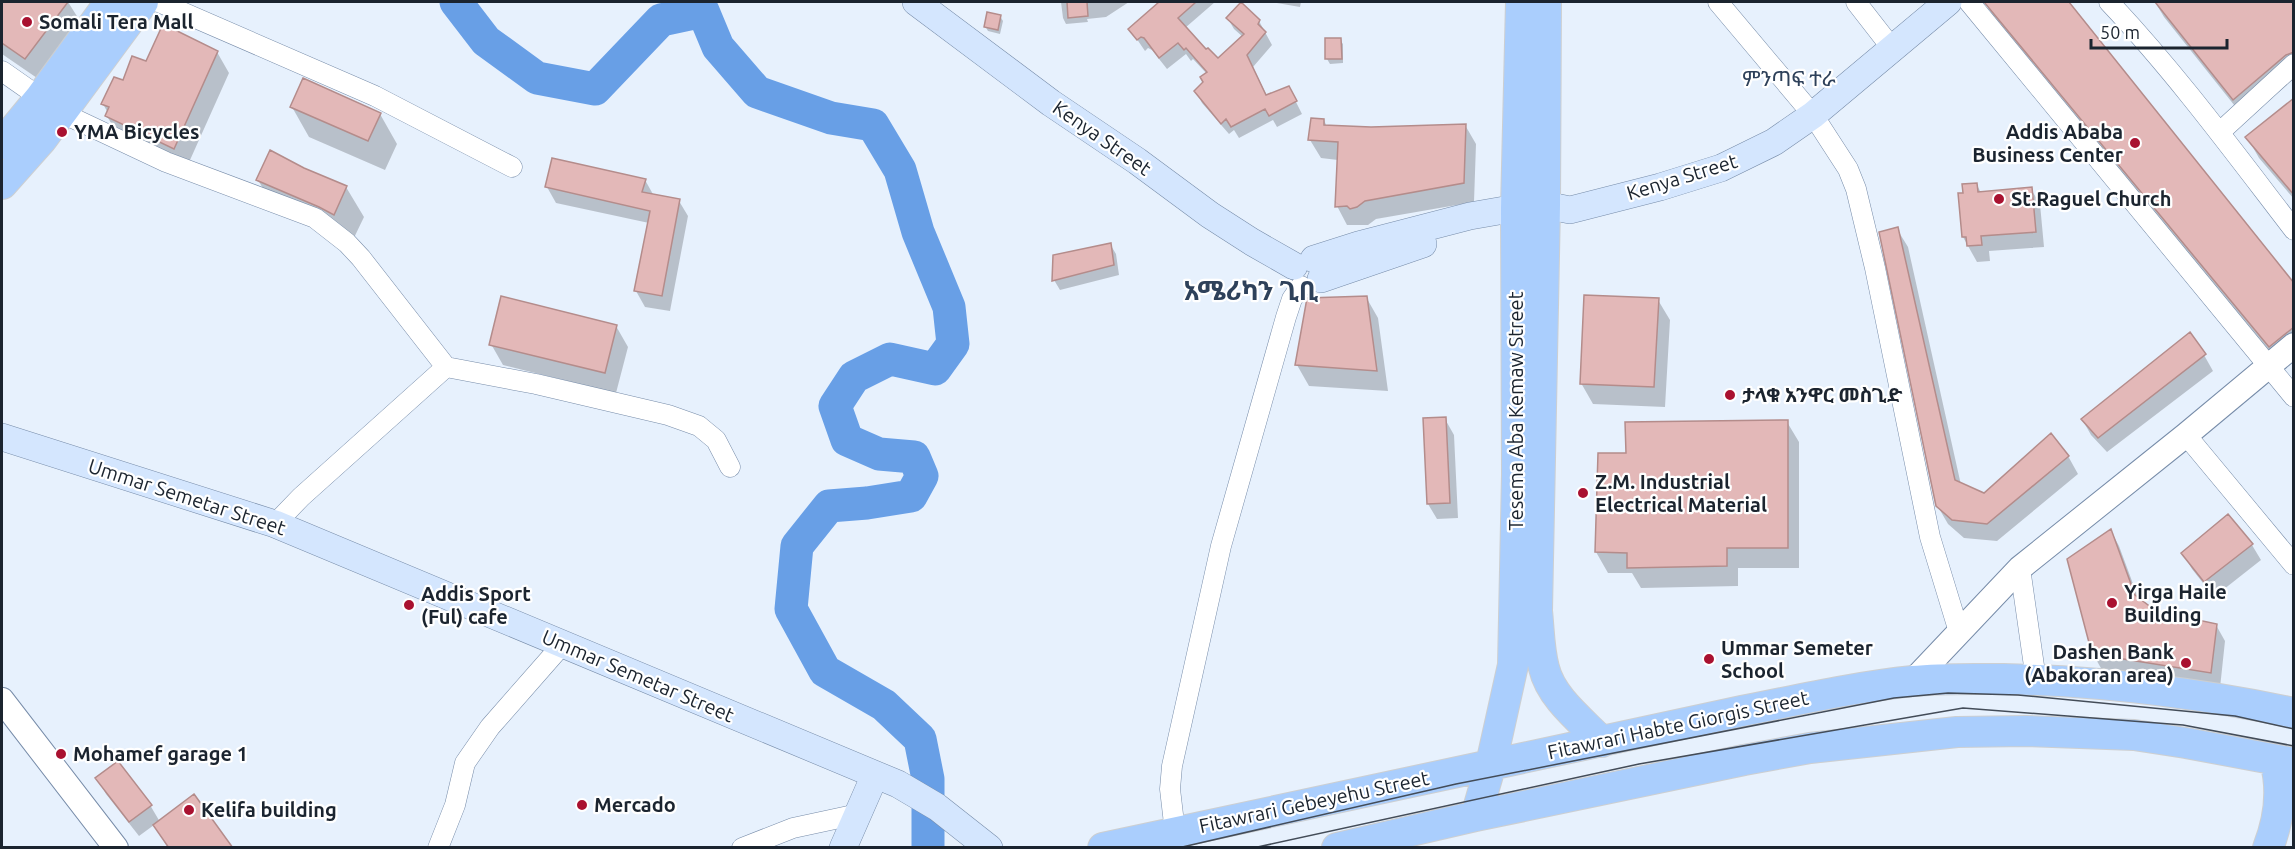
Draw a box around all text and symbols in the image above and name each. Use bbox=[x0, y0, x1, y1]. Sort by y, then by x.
place label: Somali Tera Mall bbox=[39, 10, 193, 33]
scale bar bbox=[2091, 12, 2228, 50]
marker: Somali Tera Mall bbox=[20, 15, 34, 29]
text: 50 m bbox=[2100, 22, 2140, 42]
district label: ምንጣፍ ተራ bbox=[1742, 66, 1836, 90]
street label: Kenya Street bbox=[1049, 95, 1156, 180]
place label: YMA Bicycles bbox=[74, 120, 199, 143]
place label: Addis Ababa Business Center bbox=[1972, 120, 2124, 166]
marker: YMA Bicycles bbox=[55, 125, 69, 139]
marker: Addis Ababa Business Center bbox=[2128, 136, 2142, 150]
street label: Kenya Street bbox=[1624, 149, 1740, 204]
place label: St.Raguel Church bbox=[2011, 187, 2171, 210]
marker: St.Raguel Church bbox=[1992, 192, 2006, 206]
district label: አሜሪካን ጊቢ bbox=[1184, 276, 1319, 305]
street label: Tesema Aba Kemaw Street bbox=[1504, 291, 1527, 531]
place label: ታላቁ አንዋር መስጊድ bbox=[1742, 383, 1903, 406]
marker: ታላቁ አንዋር መስጊድ bbox=[1723, 388, 1737, 402]
street label: Ummar Semetar Street bbox=[85, 454, 289, 539]
place label: Z.M. Industrial Electrical Material bbox=[1595, 470, 1767, 516]
marker: Z.M. Industrial Electrical Material bbox=[1576, 486, 1590, 500]
place label: Yirga Haile Building bbox=[2124, 580, 2227, 626]
place label: Addis Sport (Ful) cafe bbox=[421, 582, 531, 628]
marker: Yirga Haile Building bbox=[2105, 596, 2119, 610]
marker: Addis Sport (Ful) cafe bbox=[402, 598, 416, 612]
street label: Ummar Semetar Street bbox=[539, 625, 738, 727]
place label: Ummar Semeter School bbox=[1721, 636, 1874, 682]
place label: Dashen Bank (Abakoran area) bbox=[2024, 640, 2174, 686]
marker: Ummar Semeter School bbox=[1702, 652, 1716, 666]
marker: Dashen Bank (Abakoran area) bbox=[2179, 656, 2193, 670]
street label: Fitawrari Habte Giorgis Street bbox=[1545, 686, 1811, 763]
place label: Mohamef garage 1 bbox=[73, 742, 248, 765]
marker: Mohamef garage 1 bbox=[54, 747, 68, 761]
street label: Fitawrari Gebeyehu Street bbox=[1197, 766, 1431, 837]
place label: Mercado bbox=[594, 793, 676, 816]
place label: Kelifa building bbox=[201, 798, 337, 821]
marker: Mercado bbox=[575, 798, 589, 812]
marker: Kelifa building bbox=[182, 803, 196, 817]

